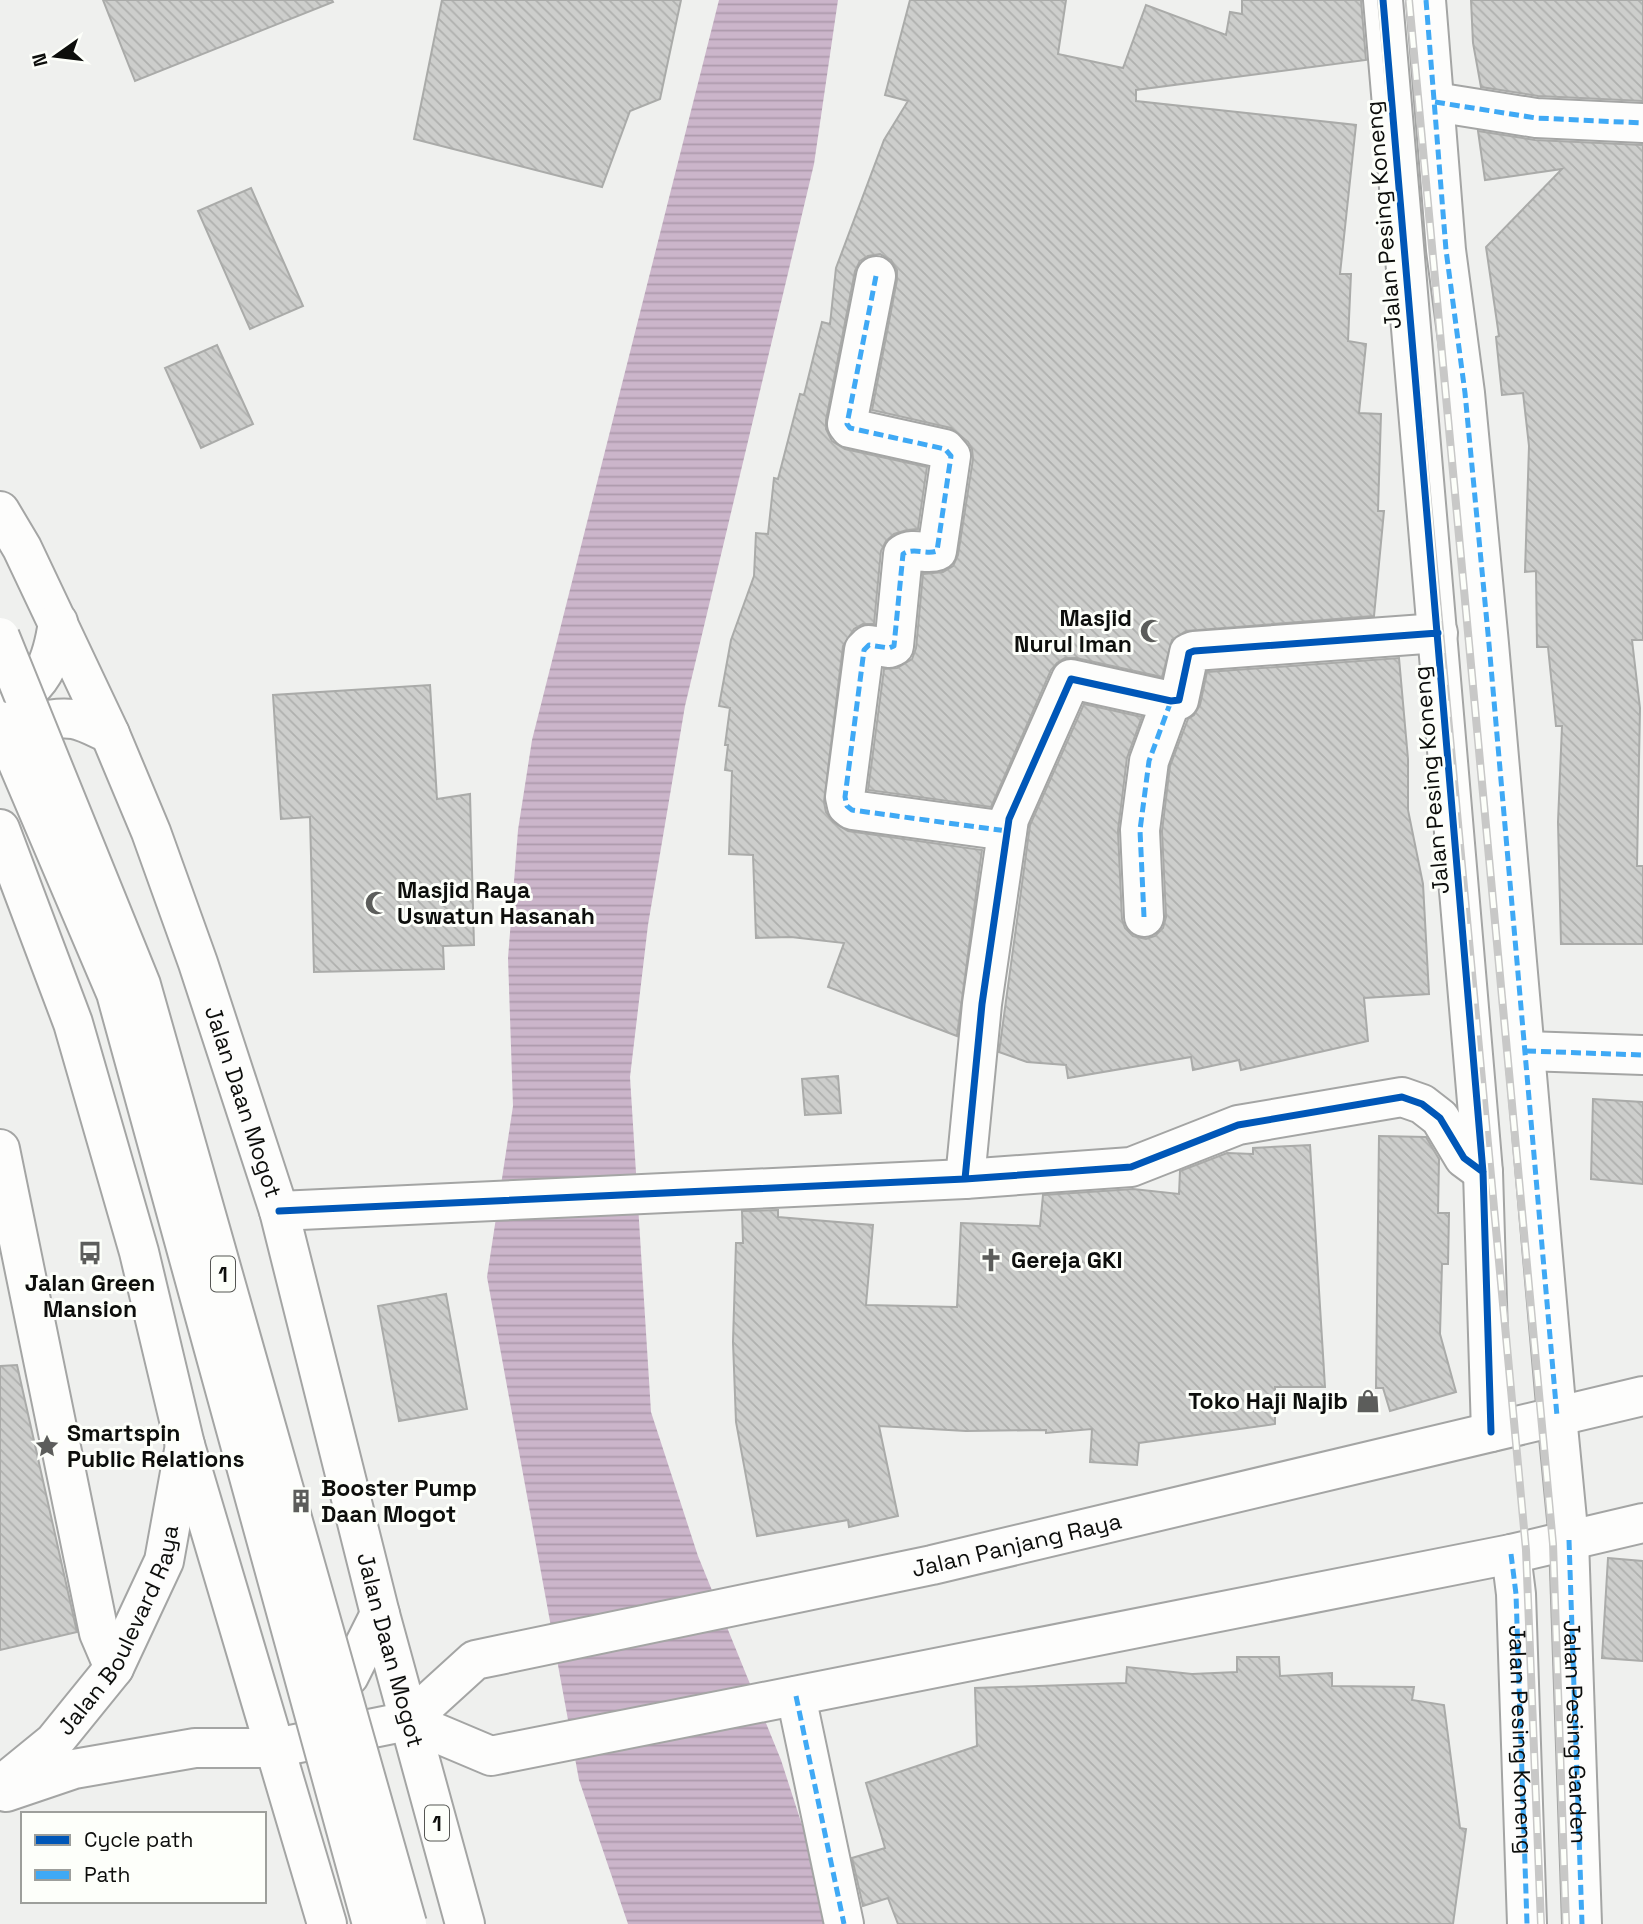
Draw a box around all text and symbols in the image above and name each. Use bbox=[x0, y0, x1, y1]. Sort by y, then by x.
north arrow bbox=[21, 21, 91, 91]
text: N bbox=[26, 51, 54, 69]
street label: Jalan Pesing Koneng bbox=[1358, 100, 1408, 330]
place label: Masjid Nurul Iman bbox=[1014, 603, 1132, 659]
mosque icon: Masjid Nurul Iman bbox=[1138, 617, 1166, 645]
street label: Jalan Pesing Koneng bbox=[1406, 665, 1456, 895]
place label: Masjid Raya Uswatun Hasanah bbox=[397, 875, 595, 931]
mosque icon: Masjid Raya Uswatun Hasanah bbox=[363, 889, 391, 917]
street label: Jalan Daan Mogot bbox=[198, 1002, 289, 1201]
bus stop icon: Jalan Green Mansion bbox=[76, 1239, 104, 1267]
place label: Gereja GKI bbox=[1011, 1245, 1122, 1275]
church icon: Gereja GKI bbox=[977, 1246, 1005, 1274]
road number: 1 bbox=[211, 1256, 235, 1292]
place label: Jalan Green Mansion bbox=[25, 1268, 155, 1324]
place label: Toko Haji Najib bbox=[1188, 1386, 1348, 1416]
shop icon: Toko Haji Najib bbox=[1354, 1387, 1382, 1415]
place label: Smartspin Public Relations bbox=[67, 1418, 245, 1474]
place icon: Smartspin Public Relations bbox=[33, 1432, 61, 1460]
place label: Booster Pump Daan Mogot bbox=[321, 1473, 477, 1529]
building icon: Booster Pump Daan Mogot bbox=[287, 1487, 315, 1515]
street label: Jalan Panjang Raya bbox=[909, 1505, 1124, 1584]
street label: Jalan Boulevard Raya bbox=[51, 1523, 185, 1741]
street label: Jalan Daan Mogot bbox=[350, 1550, 431, 1751]
street label: Jalan Pesing Garden bbox=[1557, 1619, 1594, 1844]
street label: Jalan Pesing Koneng bbox=[1502, 1625, 1540, 1855]
road number: 1 bbox=[425, 1806, 449, 1840]
legend bbox=[21, 1812, 266, 1903]
text: Cycle path bbox=[84, 1826, 193, 1853]
text: Path bbox=[84, 1861, 130, 1888]

